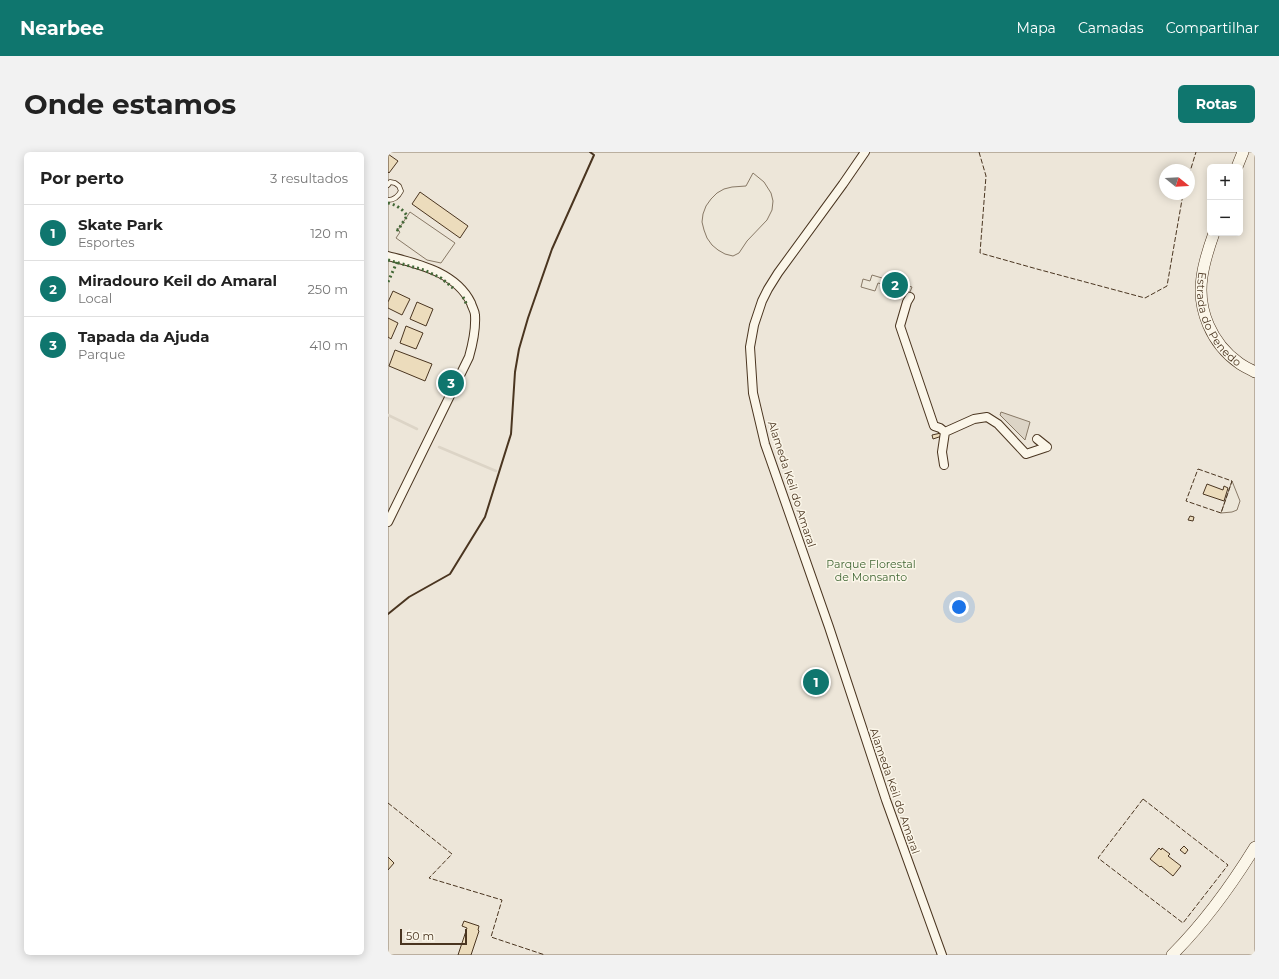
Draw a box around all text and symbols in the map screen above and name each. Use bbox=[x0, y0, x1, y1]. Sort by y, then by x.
text: Nearbee bbox=[20, 17, 104, 40]
text: Mapa bbox=[1017, 19, 1056, 37]
text: Camadas bbox=[1078, 19, 1144, 37]
text: Compartilhar bbox=[1166, 19, 1259, 37]
button: Rotas bbox=[1178, 85, 1255, 123]
text: Onde estamos bbox=[24, 87, 236, 121]
north arrow bbox=[1159, 164, 1195, 200]
map controls bbox=[1207, 164, 1243, 236]
button: + bbox=[1207, 164, 1243, 200]
text: Por perto bbox=[40, 168, 124, 188]
text: 3 resultados bbox=[270, 170, 348, 186]
button: − bbox=[1207, 200, 1243, 236]
text: Skate Park bbox=[78, 215, 163, 234]
text: 1 bbox=[50, 225, 56, 241]
text: 120 m bbox=[310, 225, 348, 241]
text: Esportes bbox=[78, 234, 135, 250]
pin: 2 bbox=[882, 270, 908, 300]
text: Miradouro Keil do Amaral bbox=[78, 271, 277, 290]
street label: Estrada do Penedo bbox=[1194, 271, 1244, 369]
text: 2 bbox=[49, 281, 57, 297]
text: 250 m bbox=[307, 281, 348, 297]
text: Local bbox=[78, 290, 112, 306]
text: Tapada da Ajuda bbox=[78, 327, 209, 346]
text: 3 bbox=[49, 337, 57, 353]
text: 410 m bbox=[309, 337, 348, 353]
text: Parque bbox=[78, 346, 125, 362]
pin: 3 bbox=[438, 368, 464, 398]
street label: Alameda Keil do Amaral bbox=[765, 419, 819, 549]
park label: Parque Florestal de Monsanto bbox=[826, 557, 916, 584]
your location bbox=[949, 597, 969, 617]
pin: 1 bbox=[803, 667, 829, 697]
street label: Alameda Keil do Amaral bbox=[867, 726, 923, 856]
scale bar bbox=[400, 927, 467, 946]
text: 50 m bbox=[406, 929, 434, 943]

